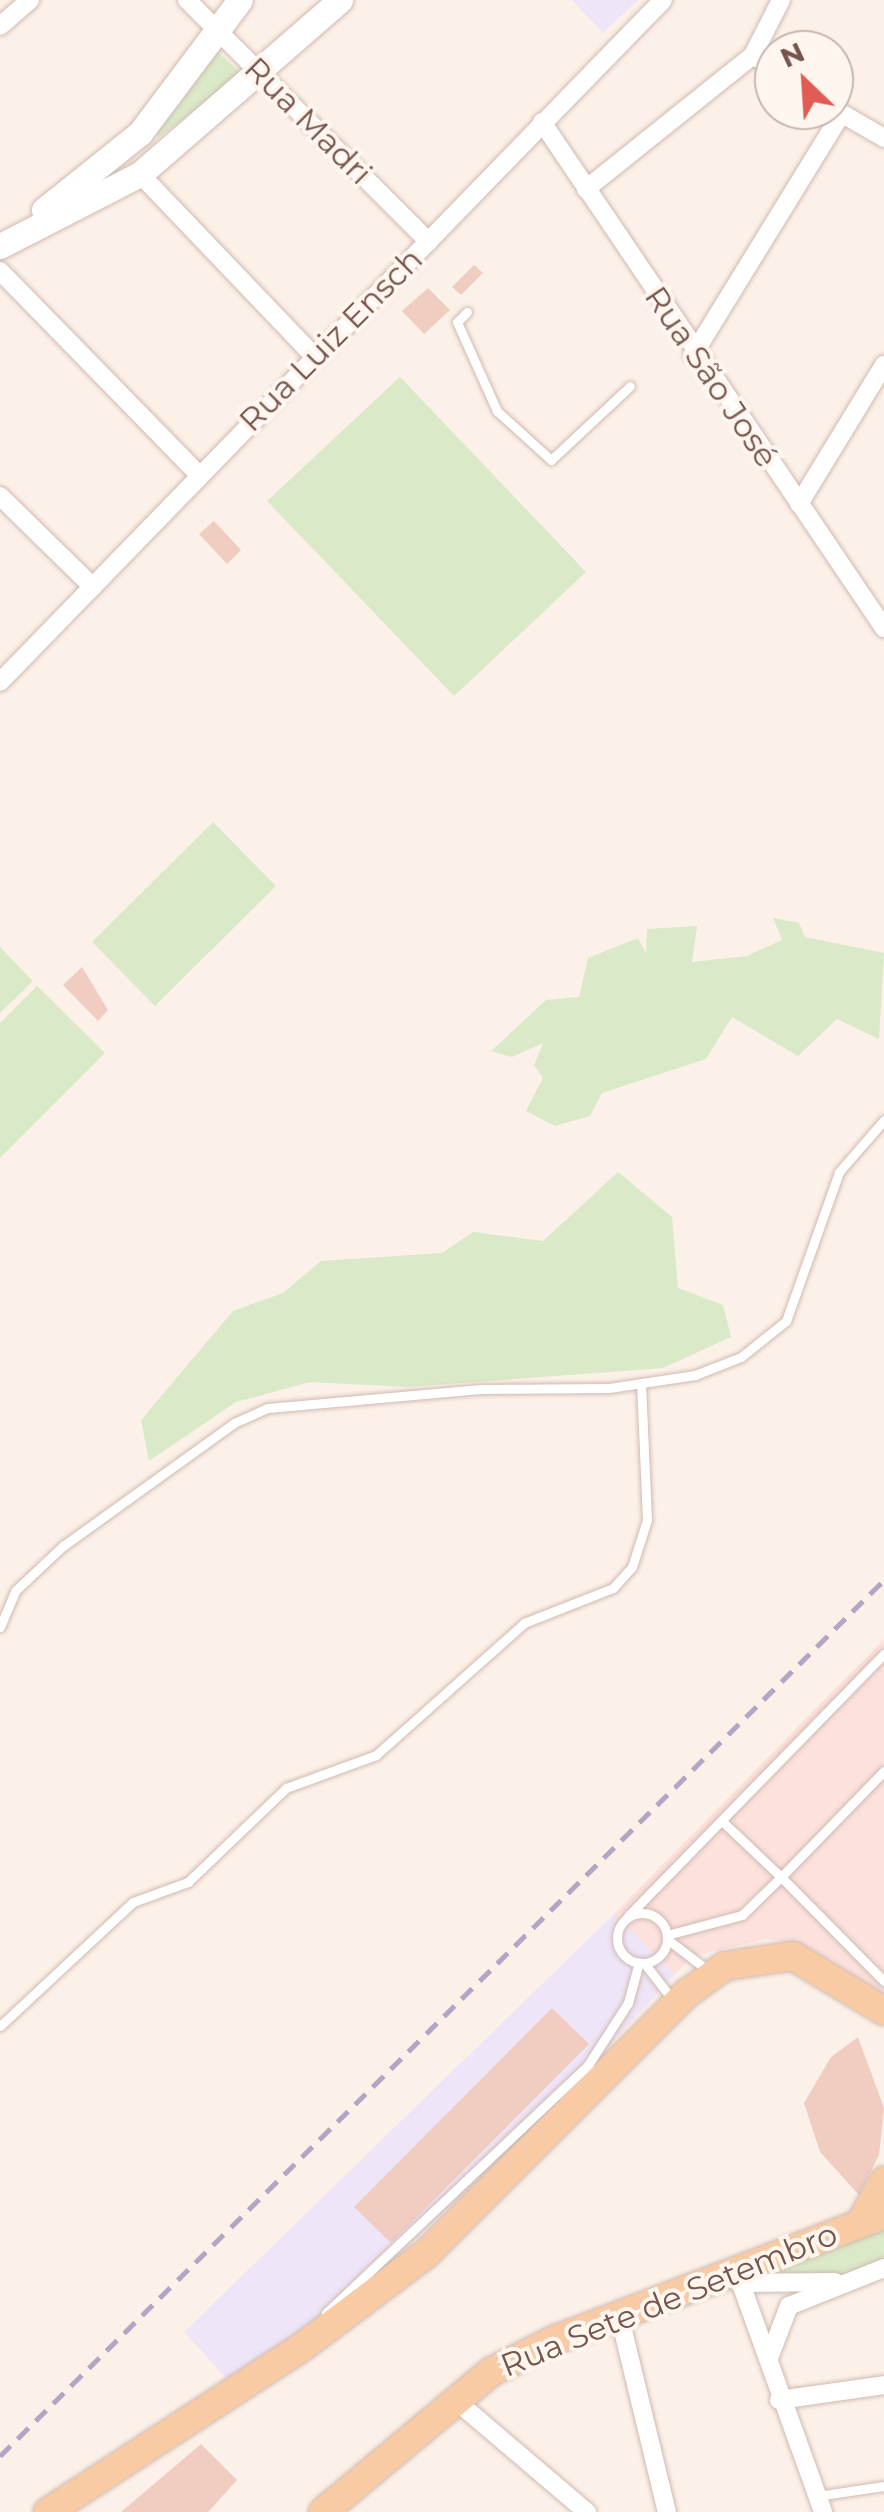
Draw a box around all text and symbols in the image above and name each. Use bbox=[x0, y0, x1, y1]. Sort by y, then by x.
north arrow bbox=[754, 30, 854, 130]
text: N bbox=[775, 34, 810, 75]
street label: Rua Madri bbox=[236, 49, 380, 193]
street label: Rua Luiz Ensch bbox=[231, 240, 431, 440]
street label: Rua São José bbox=[636, 279, 786, 475]
street label: Rua Sete de Setembro bbox=[495, 2215, 843, 2385]

